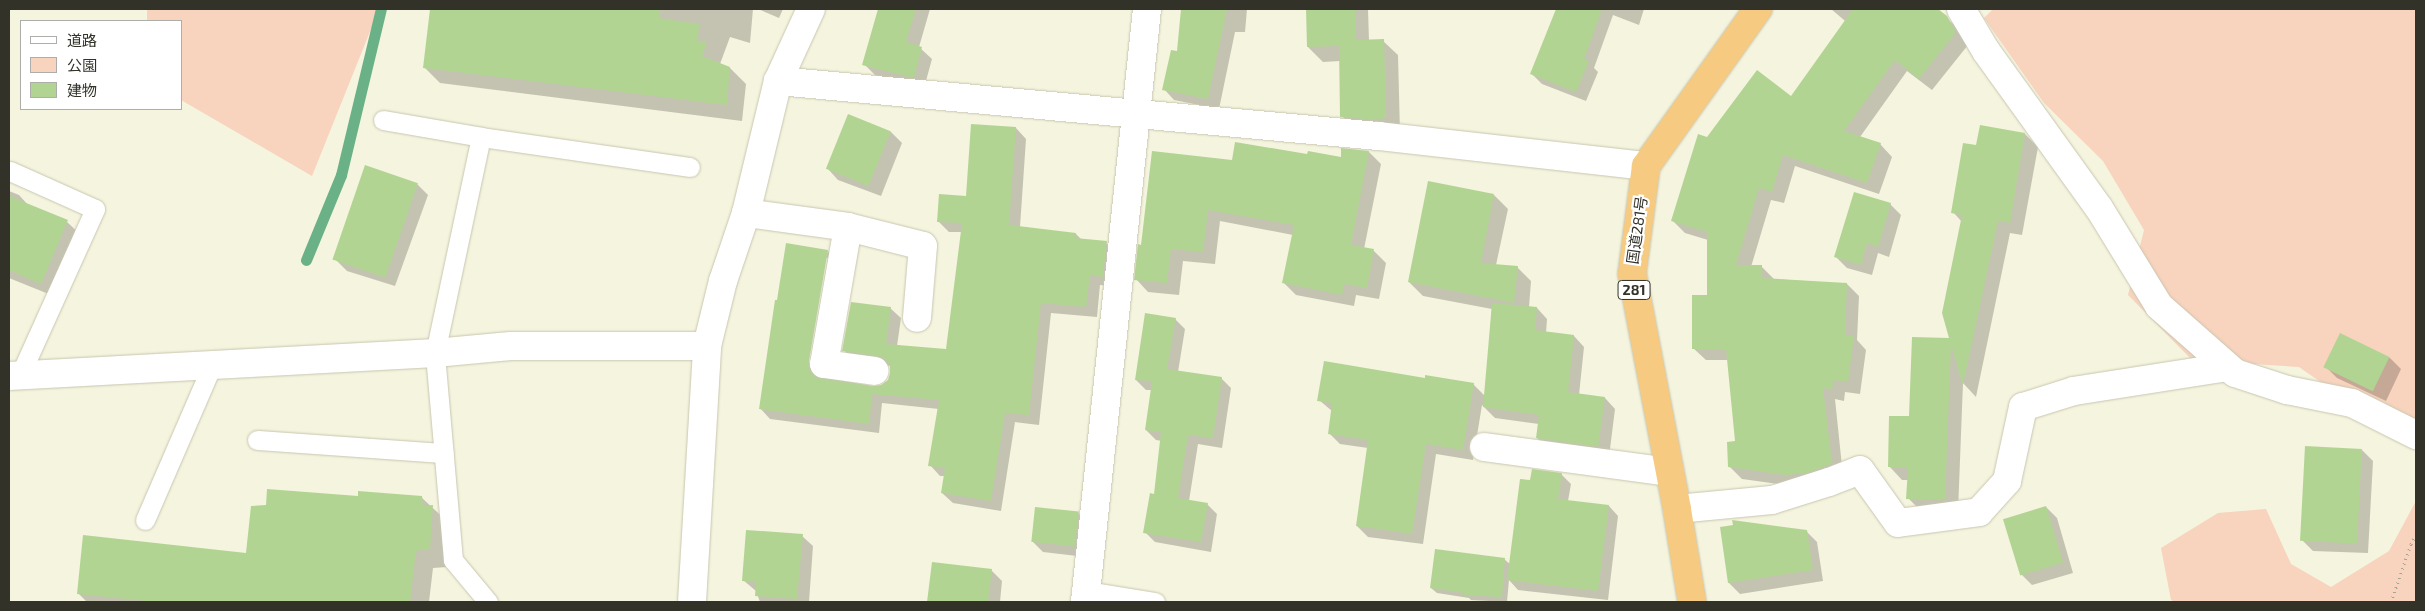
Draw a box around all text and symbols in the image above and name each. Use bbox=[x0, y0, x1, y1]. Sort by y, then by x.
legend bbox=[20, 20, 182, 110]
text: 道路 bbox=[67, 31, 97, 49]
text: 公園 bbox=[67, 56, 97, 74]
text: 建物 bbox=[67, 81, 97, 99]
street label: 国道281号 bbox=[1623, 195, 1651, 265]
road number: 281 bbox=[1616, 278, 1652, 302]

